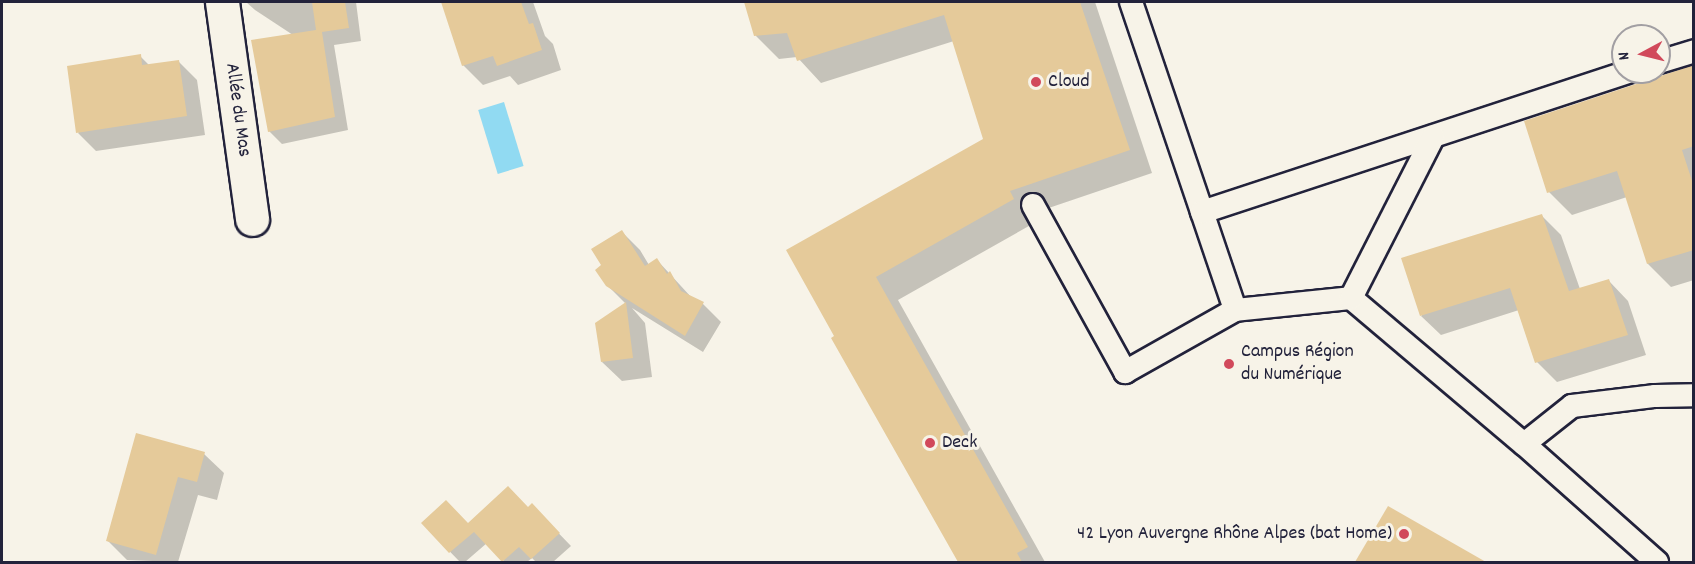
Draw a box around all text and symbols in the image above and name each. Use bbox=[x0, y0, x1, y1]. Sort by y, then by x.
north arrow bbox=[1611, 24, 1671, 84]
text: N bbox=[1613, 51, 1637, 61]
street label: Allée du Mas bbox=[219, 62, 255, 158]
place label: Cloud bbox=[1048, 70, 1090, 94]
marker: Cloud bbox=[1029, 75, 1043, 89]
place label: Campus Région du Numérique bbox=[1241, 340, 1354, 387]
marker: Campus Région du Numérique bbox=[1222, 357, 1236, 371]
place label: Deck bbox=[942, 431, 977, 455]
marker: Deck bbox=[923, 436, 937, 450]
place label: 42 Lyon Auvergne Rhône Alpes (bat Home) bbox=[1077, 522, 1392, 546]
marker: 42 Lyon Auvergne Rhône Alpes (bat Home) bbox=[1397, 527, 1411, 541]

